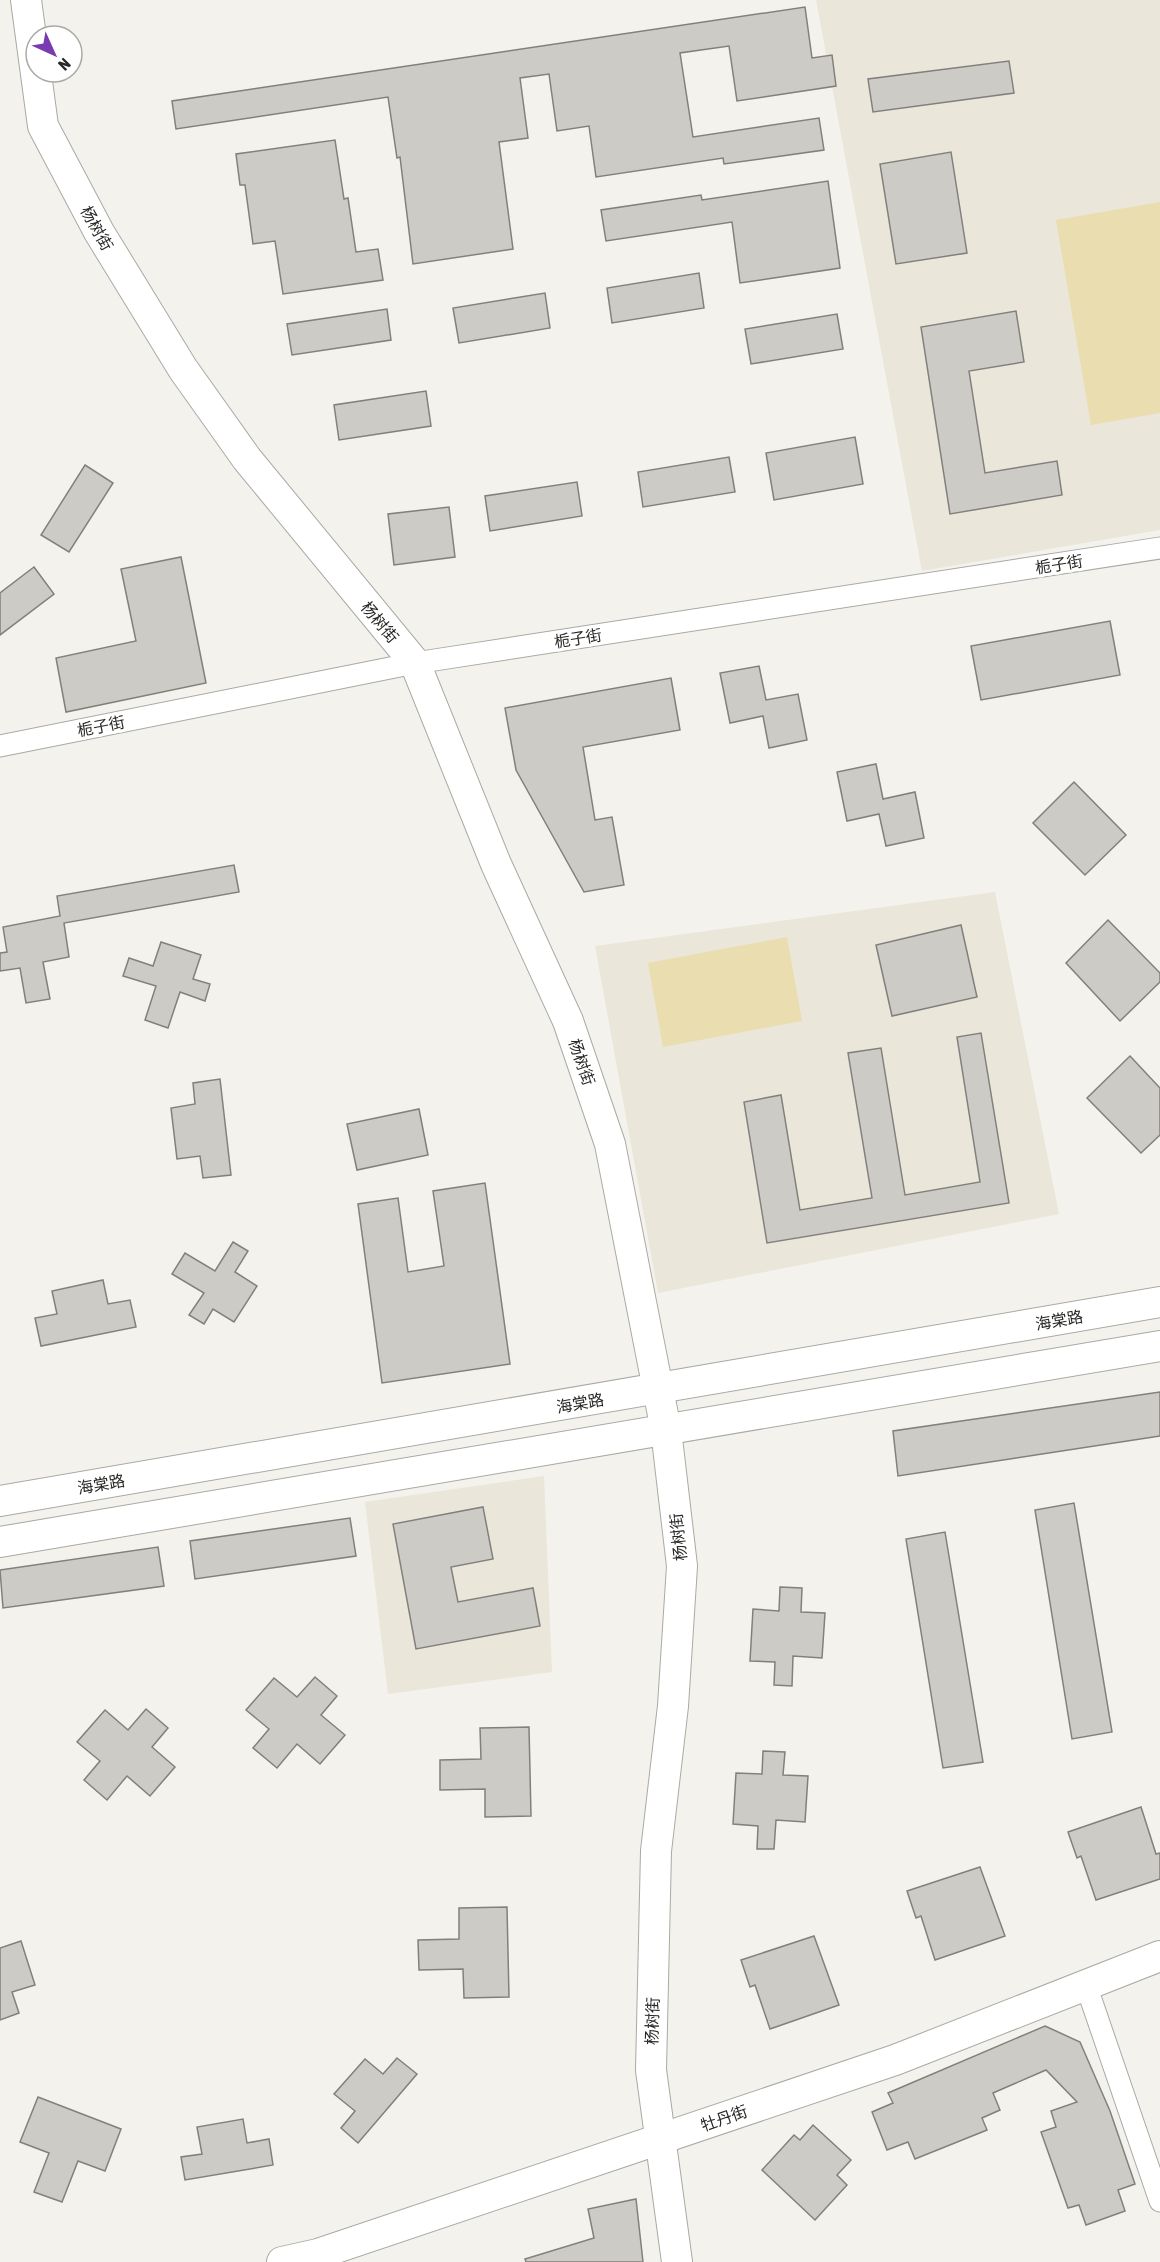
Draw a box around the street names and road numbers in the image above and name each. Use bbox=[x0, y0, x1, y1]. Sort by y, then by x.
street label: 杨树街 bbox=[77, 203, 117, 253]
street label: 栀子街 bbox=[1034, 551, 1084, 577]
street label: 杨树街 bbox=[358, 598, 402, 646]
street label: 栀子街 bbox=[553, 625, 603, 651]
street label: 栀子街 bbox=[76, 713, 126, 739]
street label: 杨树街 bbox=[566, 1036, 598, 1088]
street label: 海棠路 bbox=[1034, 1307, 1084, 1333]
street label: 海棠路 bbox=[555, 1390, 605, 1416]
street label: 海棠路 bbox=[76, 1471, 126, 1497]
street label: 杨树街 bbox=[667, 1512, 689, 1562]
street label: 杨树街 bbox=[642, 1997, 662, 2045]
street label: 牡丹街 bbox=[698, 2102, 750, 2134]

